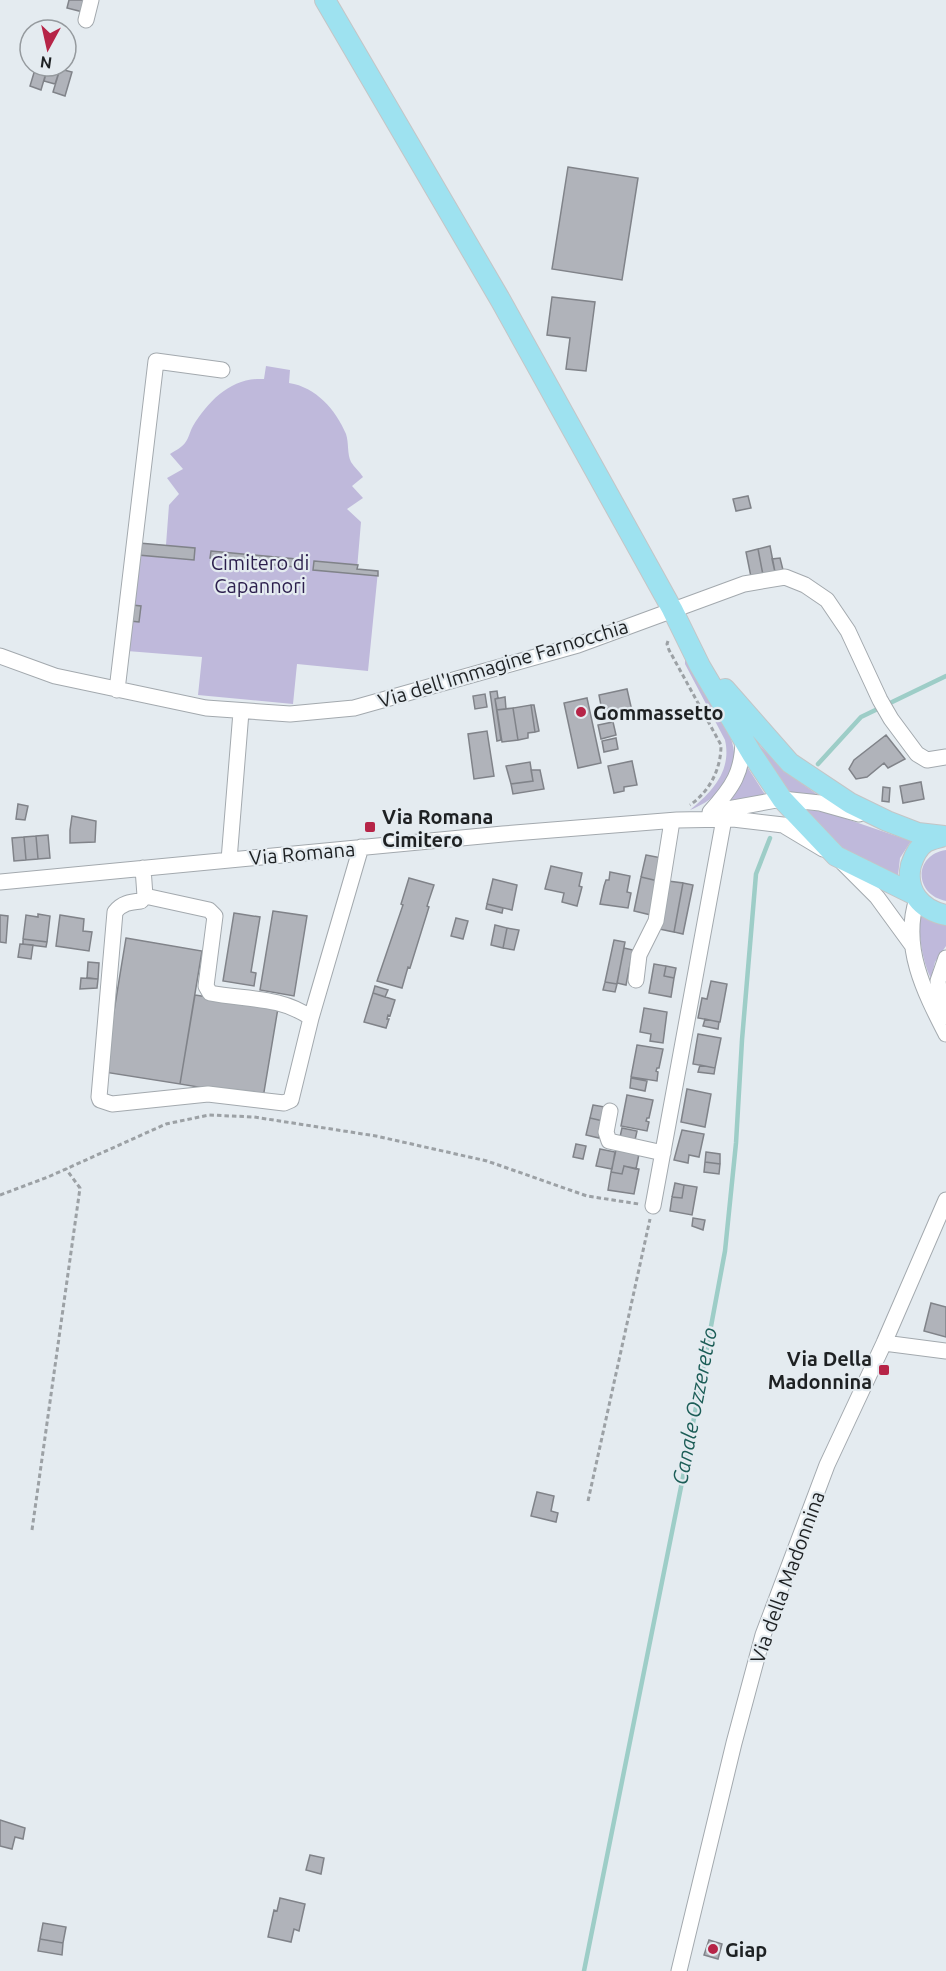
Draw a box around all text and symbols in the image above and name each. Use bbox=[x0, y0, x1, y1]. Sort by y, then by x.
north arrow bbox=[18, 18, 78, 78]
text: N bbox=[39, 53, 53, 73]
park label: Cimitero di Capannori bbox=[211, 551, 309, 597]
street label: Via dell'Immagine Farnocchia bbox=[375, 614, 631, 712]
place label: Gommassetto bbox=[593, 701, 724, 724]
marker: Gommassetto bbox=[574, 705, 588, 719]
place label: Via Romana Cimitero bbox=[382, 805, 493, 851]
marker: Via Romana Cimitero bbox=[363, 820, 377, 834]
street label: Via Romana bbox=[248, 837, 356, 869]
water label: Canale Ozzeretto bbox=[667, 1325, 721, 1487]
place label: Via Della Madonnina bbox=[768, 1347, 872, 1393]
marker: Via Della Madonnina bbox=[877, 1363, 891, 1377]
street label: Via della Madonnina bbox=[745, 1488, 829, 1666]
place label: Giap bbox=[725, 1938, 767, 1961]
marker: Giap bbox=[706, 1942, 720, 1956]

